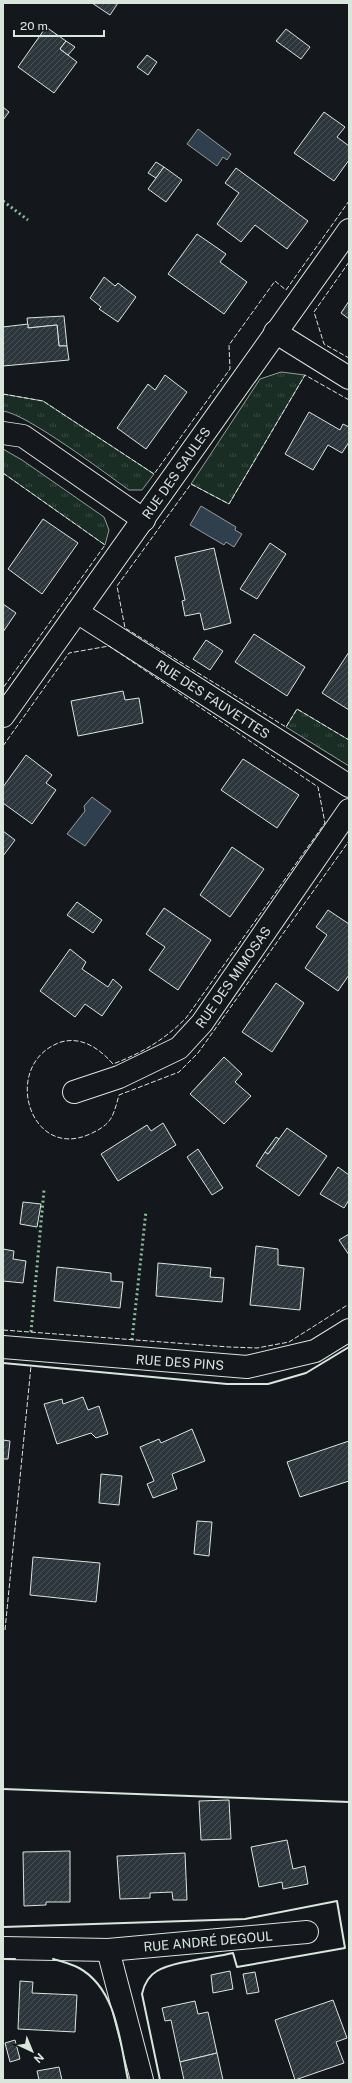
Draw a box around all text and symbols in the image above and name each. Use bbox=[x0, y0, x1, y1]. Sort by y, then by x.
scale bar bbox=[14, 12, 104, 38]
text: 20 m bbox=[20, 19, 48, 33]
street label: RUE DES SAULES bbox=[139, 425, 214, 522]
street label: RUE DES FAUVETTES bbox=[153, 657, 272, 742]
street label: RUE DES MIMOSAS bbox=[193, 924, 274, 1031]
street label: RUE DES PINS bbox=[135, 1352, 225, 1373]
street label: RUE ANDRÉ DEGOUL bbox=[143, 1927, 273, 1955]
north arrow bbox=[12, 2031, 52, 2071]
text: N bbox=[32, 2051, 46, 2065]

